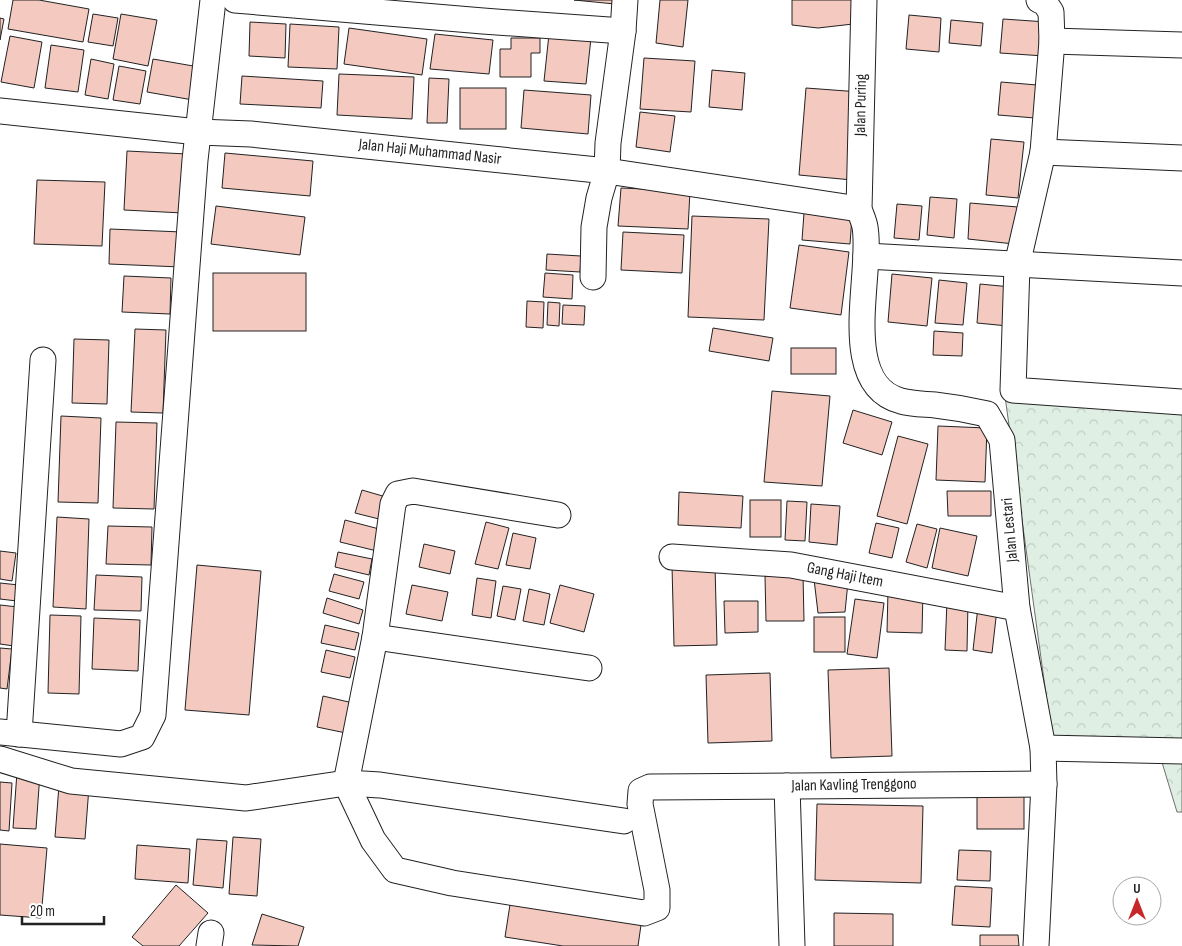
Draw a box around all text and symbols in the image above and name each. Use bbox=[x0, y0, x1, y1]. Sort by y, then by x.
street label: Jalan Puring bbox=[851, 74, 871, 137]
street label: Jalan Haji Muhammad Nasir bbox=[357, 135, 503, 169]
street label: Jalan Lestari bbox=[998, 497, 1022, 564]
street label: Gang Haji Item bbox=[805, 558, 885, 592]
street label: Jalan Kavling Trenggono bbox=[790, 774, 917, 796]
north arrow bbox=[1112, 876, 1162, 926]
text: U bbox=[1133, 880, 1141, 897]
scale bar bbox=[22, 894, 105, 926]
text: 20 m bbox=[30, 902, 55, 921]

